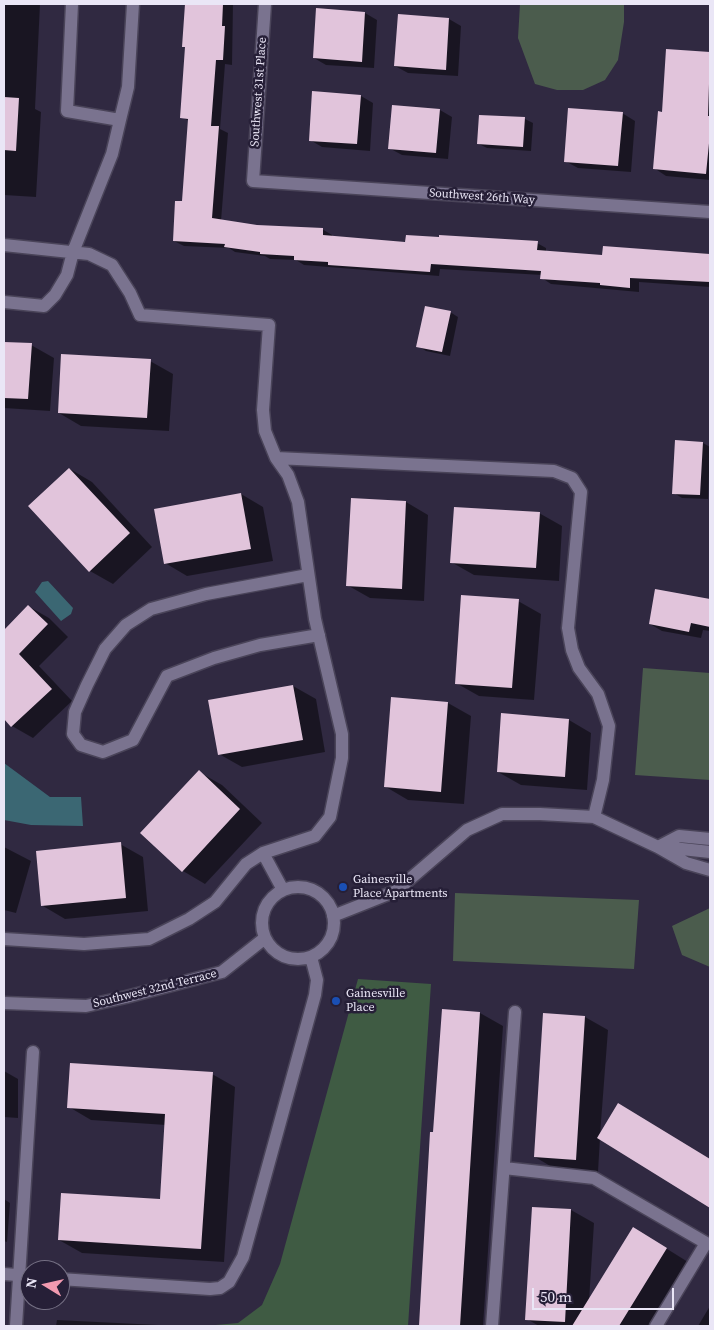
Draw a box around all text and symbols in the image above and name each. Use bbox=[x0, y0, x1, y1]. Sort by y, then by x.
street label: Southwest 31st Place bbox=[248, 37, 270, 147]
street label: Southwest 26th Way bbox=[429, 186, 535, 208]
place label: Gainesville Place Apartments bbox=[353, 873, 448, 901]
marker: Gainesville Place Apartments bbox=[337, 881, 349, 893]
street label: Southwest 32nd Terrace bbox=[92, 967, 218, 1011]
place label: Gainesville Place bbox=[346, 987, 405, 1015]
marker: Gainesville Place bbox=[330, 995, 342, 1007]
north arrow bbox=[20, 1260, 70, 1310]
text: N bbox=[20, 1276, 42, 1289]
scale bar bbox=[534, 1278, 676, 1310]
text: 50 m bbox=[540, 1286, 572, 1307]

